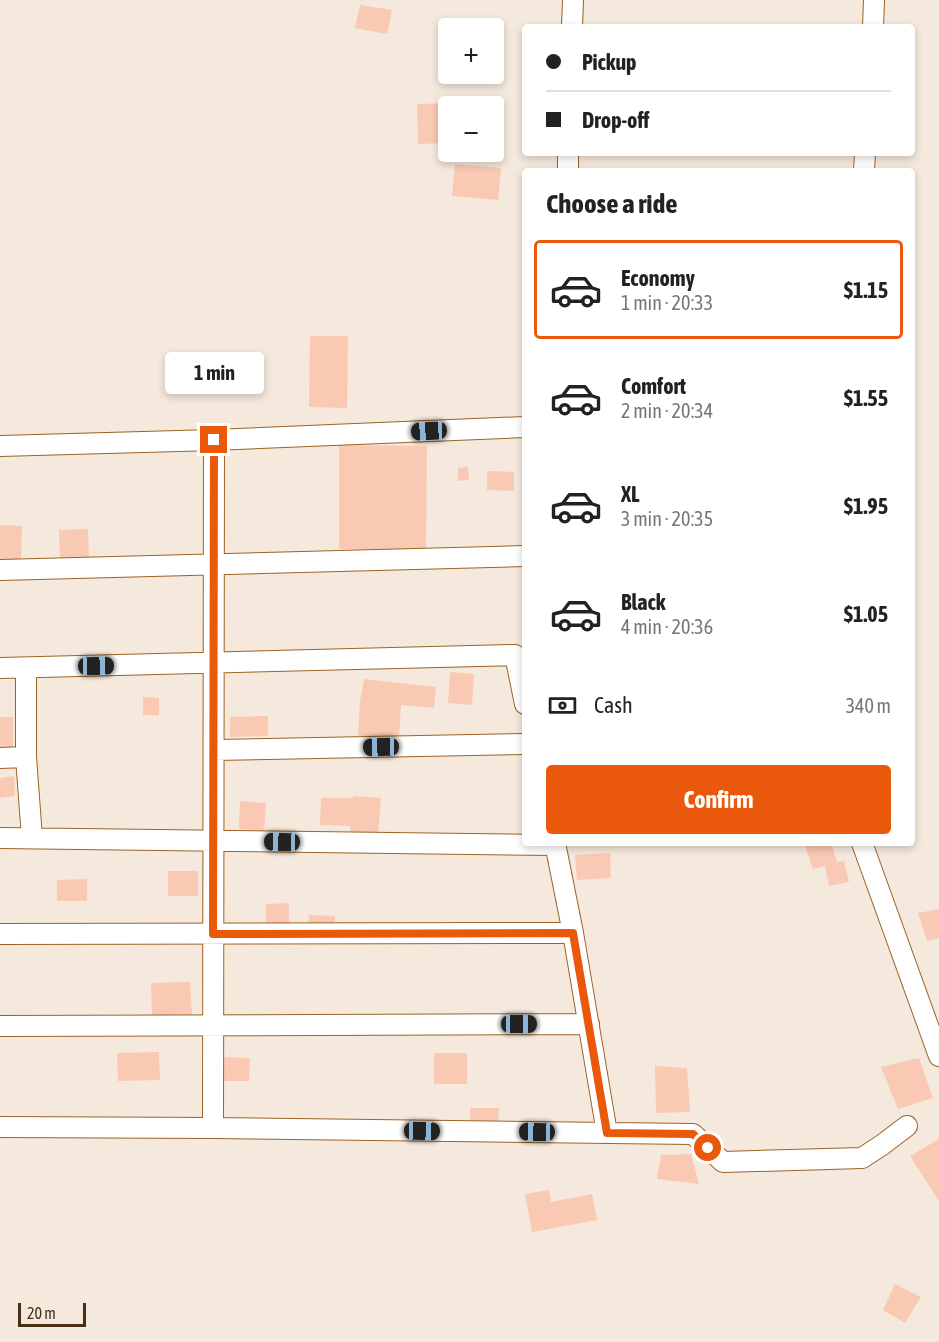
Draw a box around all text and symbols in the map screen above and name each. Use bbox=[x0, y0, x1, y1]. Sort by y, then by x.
map controls bbox=[438, 18, 504, 162]
button: + bbox=[438, 18, 504, 84]
text: Pickup bbox=[582, 49, 637, 75]
button: − bbox=[438, 96, 504, 162]
text: Drop-off bbox=[582, 107, 649, 133]
text: Choose a ride bbox=[546, 188, 678, 219]
icon: car bbox=[549, 263, 603, 317]
text: Economy bbox=[621, 265, 695, 291]
text: $1.15 bbox=[844, 277, 888, 303]
text: 1 min · 20:33 bbox=[621, 291, 713, 314]
callout: 1 min bbox=[164, 353, 264, 395]
text: 1 min bbox=[194, 361, 235, 384]
icon: car bbox=[549, 371, 603, 425]
text: Comfort bbox=[621, 373, 686, 399]
text: $1.55 bbox=[844, 385, 888, 411]
text: 2 min · 20:34 bbox=[621, 399, 713, 422]
car bbox=[411, 421, 447, 441]
route end bbox=[200, 426, 227, 453]
icon: car bbox=[549, 479, 603, 533]
text: XL bbox=[621, 481, 639, 507]
text: $1.95 bbox=[844, 493, 888, 519]
text: 3 min · 20:35 bbox=[621, 507, 713, 530]
icon: car bbox=[549, 587, 603, 641]
text: Black bbox=[621, 589, 665, 615]
text: $1.05 bbox=[844, 601, 888, 627]
text: 4 min · 20:36 bbox=[621, 615, 713, 638]
car bbox=[78, 657, 114, 675]
icon: cash bbox=[546, 689, 579, 722]
text: Cash bbox=[594, 692, 633, 718]
text: 340 m bbox=[846, 694, 891, 717]
car bbox=[363, 738, 399, 756]
button: Confirm bbox=[546, 765, 891, 834]
car bbox=[264, 833, 300, 851]
car bbox=[501, 1015, 537, 1033]
car bbox=[404, 1122, 440, 1140]
car bbox=[519, 1123, 555, 1141]
route start bbox=[694, 1134, 721, 1161]
scale bar bbox=[18, 1300, 86, 1328]
text: 20 m bbox=[27, 1304, 56, 1322]

